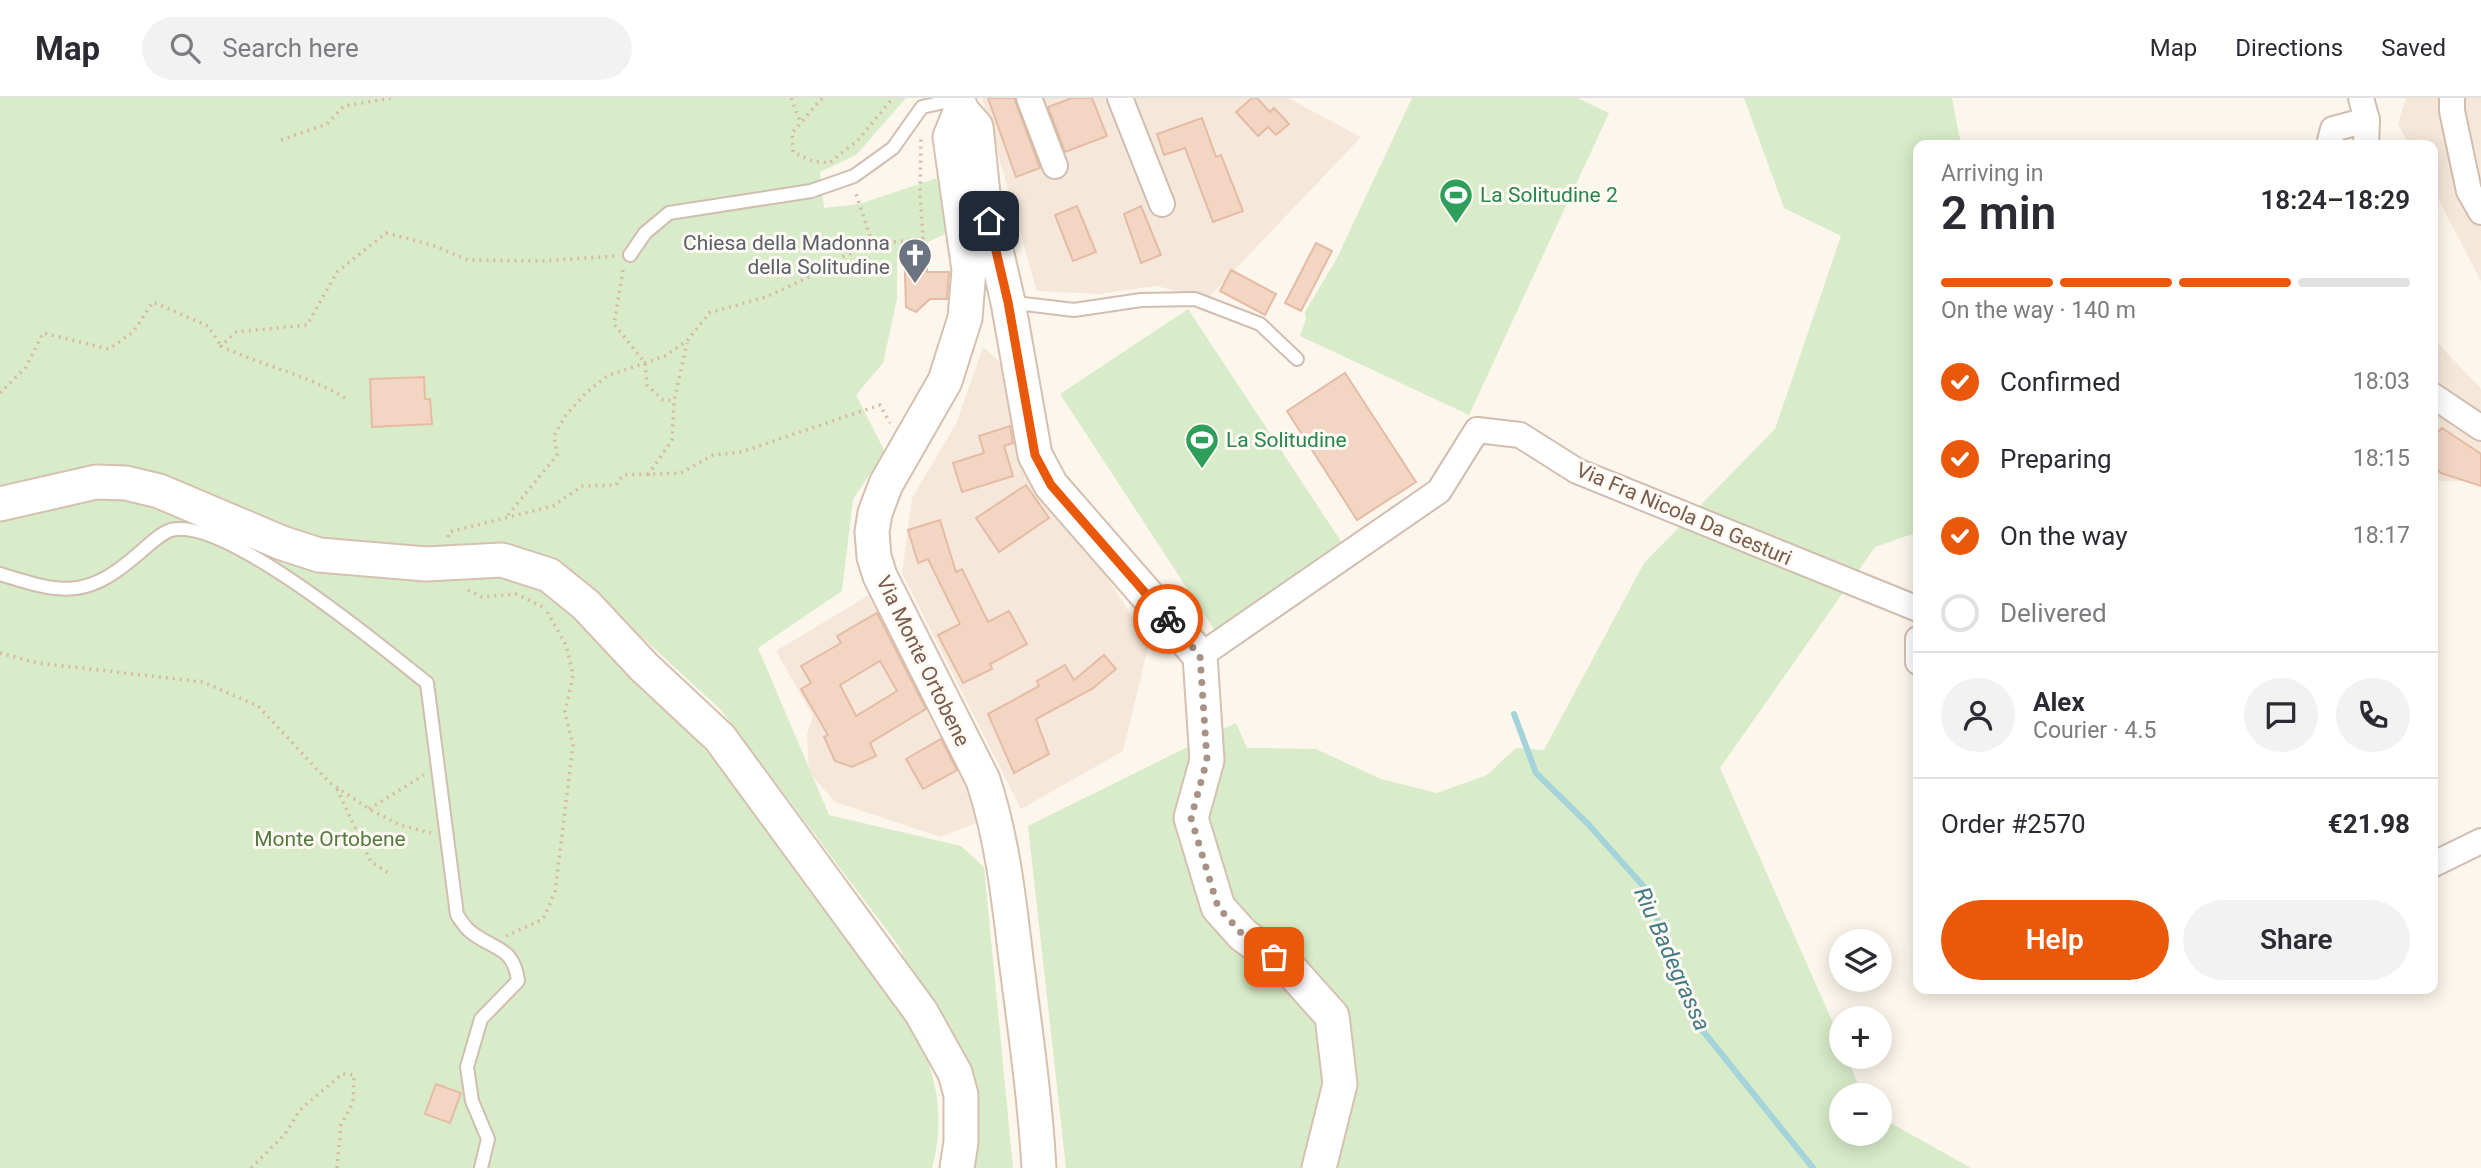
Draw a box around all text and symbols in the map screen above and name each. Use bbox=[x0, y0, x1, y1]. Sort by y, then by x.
search box bbox=[142, 17, 632, 80]
text: Map bbox=[35, 29, 100, 68]
icon: search bbox=[166, 29, 204, 67]
text: Search here bbox=[222, 33, 359, 63]
text: Map bbox=[2150, 34, 2197, 62]
text: Directions bbox=[2235, 34, 2343, 62]
text: Saved bbox=[2381, 34, 2446, 62]
text: Arriving in bbox=[1941, 160, 2044, 187]
sports icon: La Solitudine 2 bbox=[1437, 176, 1475, 225]
place label: La Solitudine 2 bbox=[1480, 183, 1618, 207]
text: 18:24–18:29 bbox=[2260, 185, 2410, 215]
text: 2 min bbox=[1941, 186, 2056, 240]
pin bbox=[959, 191, 1019, 251]
icon: home bbox=[970, 202, 1008, 240]
place label: Chiesa della Madonna della Solitudine bbox=[683, 231, 890, 279]
church icon: Chiesa della Madonna della Solitudine bbox=[896, 236, 934, 285]
text: On the way · 140 m bbox=[1941, 297, 2136, 324]
icon: check bbox=[1941, 363, 1979, 401]
text: Confirmed bbox=[2000, 367, 2121, 397]
text: 18:03 bbox=[2353, 368, 2410, 395]
sports icon: La Solitudine bbox=[1183, 421, 1221, 470]
place label: La Solitudine bbox=[1226, 428, 1347, 452]
icon: check bbox=[1941, 440, 1979, 478]
text: Preparing bbox=[2000, 444, 2112, 474]
text: 18:15 bbox=[2353, 445, 2410, 472]
street label: Via Fra Nicola Da Gesturi bbox=[1573, 458, 1795, 570]
icon: check bbox=[1941, 517, 1979, 555]
text: On the way bbox=[2000, 521, 2128, 551]
text: 18:17 bbox=[2353, 522, 2410, 549]
street label: Via Monte Ortobene bbox=[871, 572, 975, 750]
courier bbox=[1133, 584, 1203, 654]
text: Delivered bbox=[2000, 598, 2107, 628]
icon: bike bbox=[1149, 600, 1187, 638]
button: person bbox=[1941, 678, 2015, 752]
button: chat bbox=[2244, 678, 2318, 752]
button: phone bbox=[2336, 678, 2410, 752]
text: Alex bbox=[2033, 687, 2085, 717]
text: Courier · 4.5 bbox=[2033, 717, 2156, 744]
text: Order #2570 bbox=[1941, 809, 2086, 839]
text: €21.98 bbox=[2328, 809, 2410, 839]
park label: Monte Ortobene bbox=[254, 827, 406, 851]
water label: Riu Badegrassa bbox=[1628, 883, 1716, 1035]
button: Help bbox=[1941, 900, 2169, 980]
button: Share bbox=[2183, 900, 2410, 980]
pin bbox=[1244, 927, 1304, 987]
map controls bbox=[1829, 929, 1892, 1146]
button: layers bbox=[1829, 929, 1892, 992]
icon: bag bbox=[1255, 938, 1293, 976]
button: + bbox=[1829, 1006, 1892, 1069]
button: − bbox=[1829, 1083, 1892, 1146]

